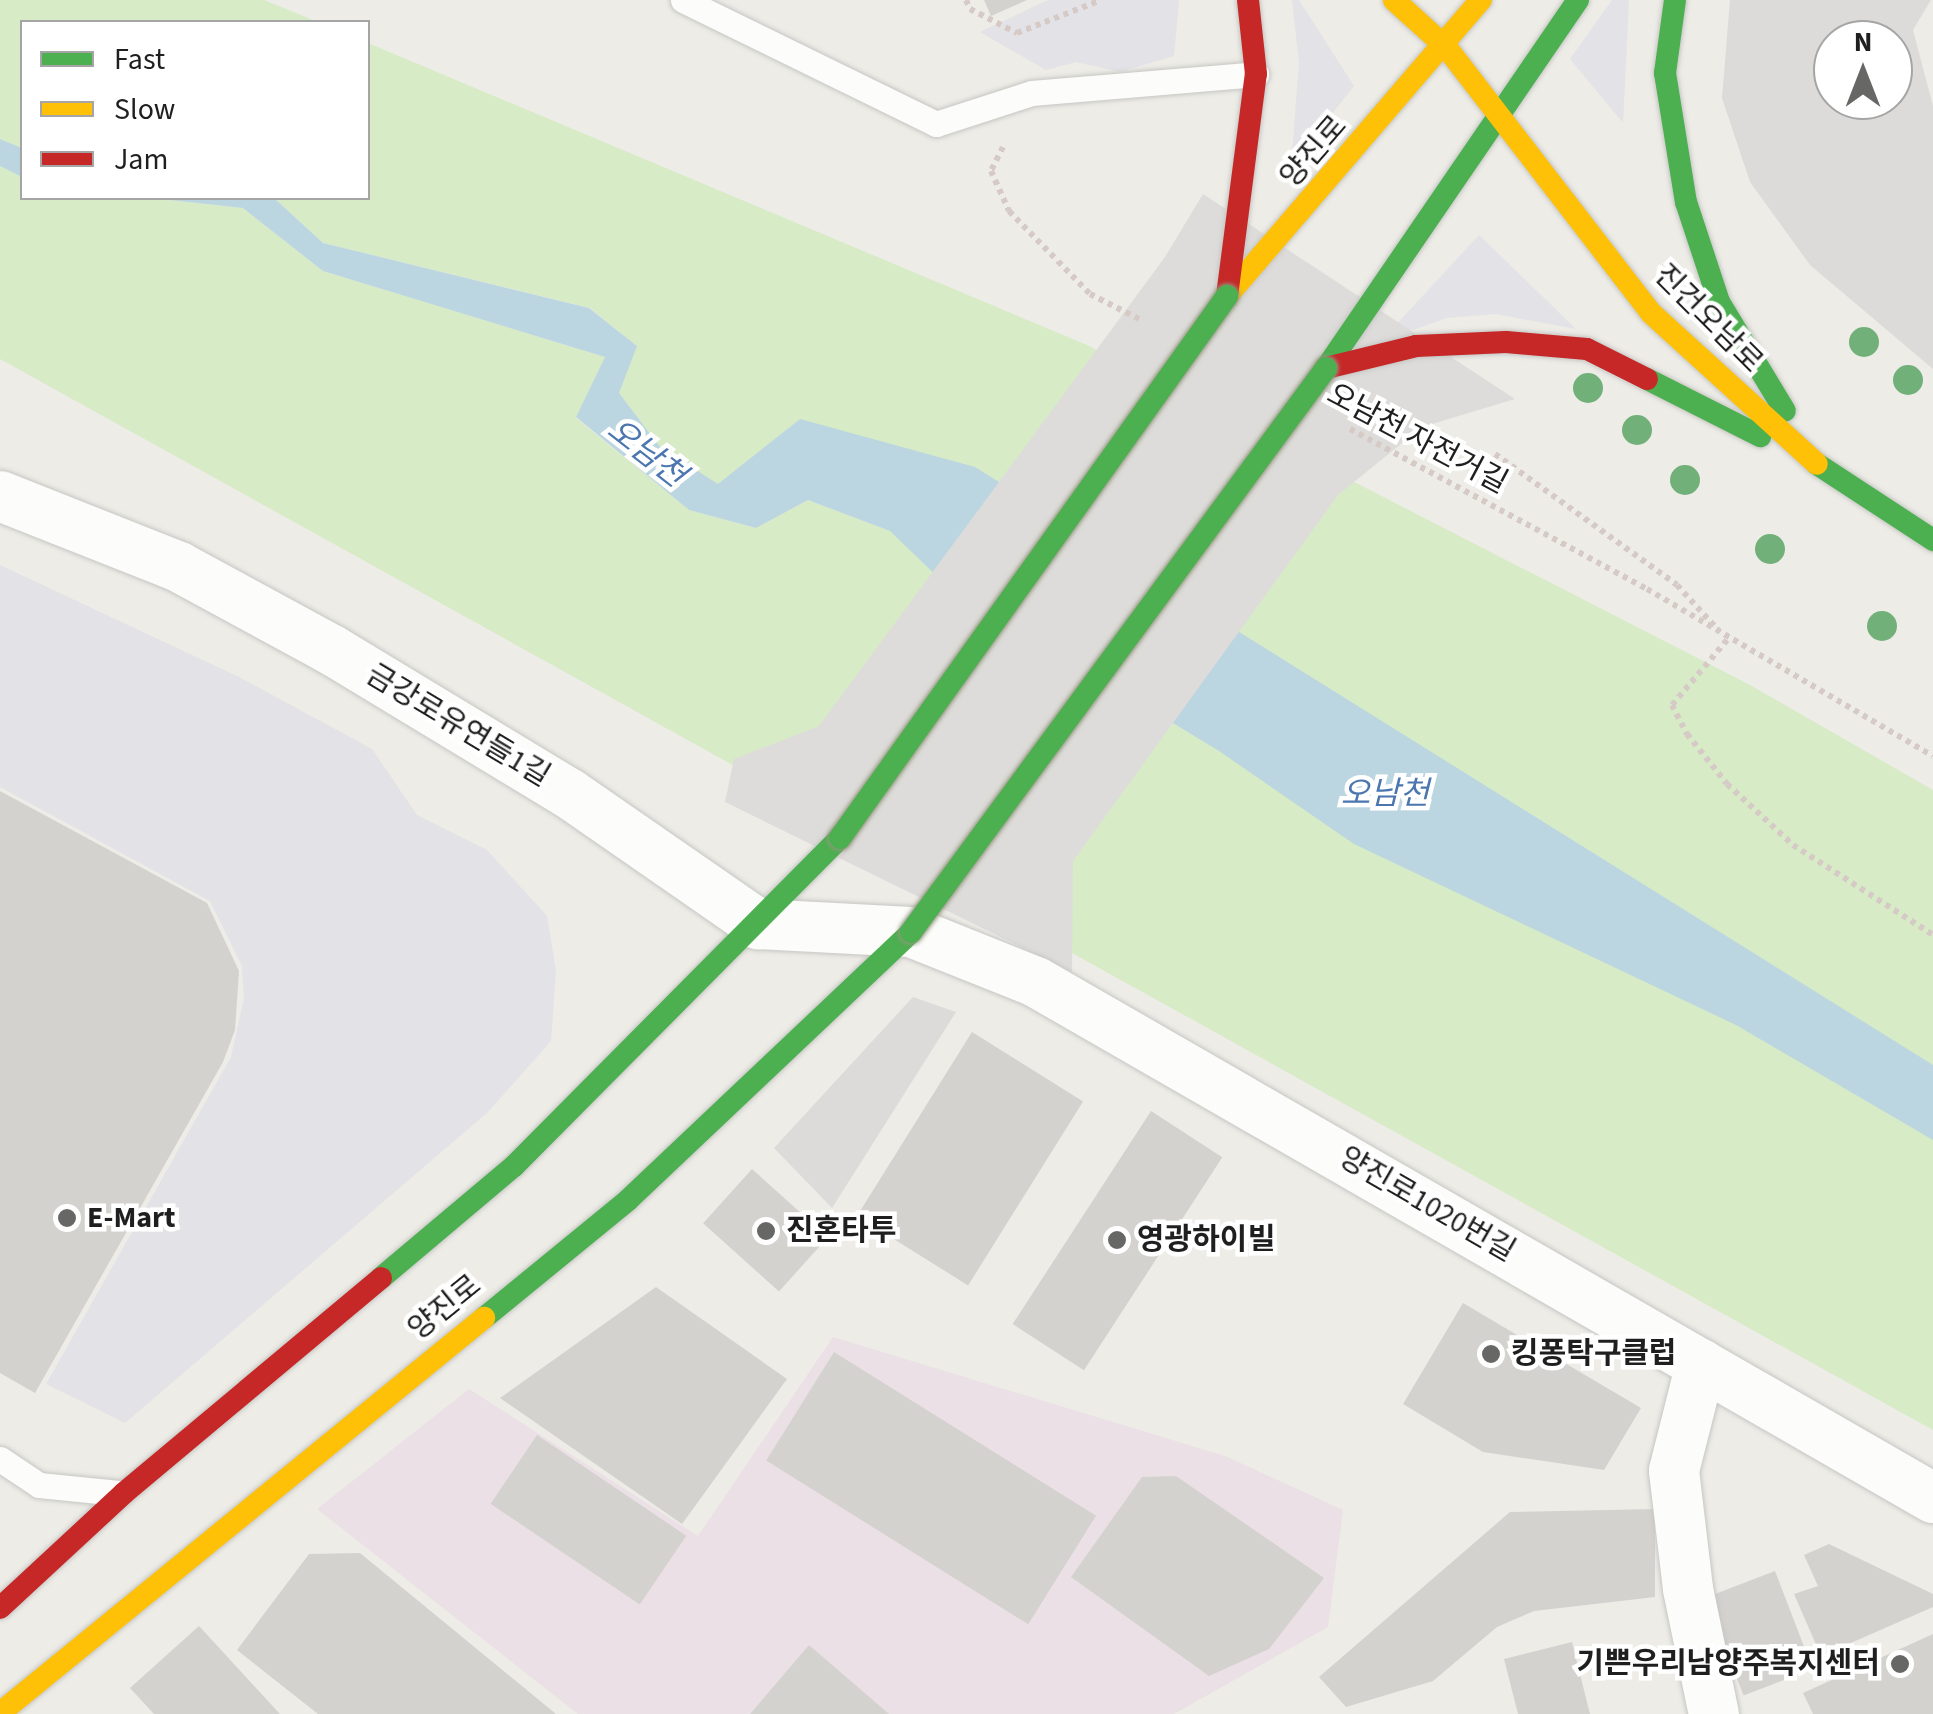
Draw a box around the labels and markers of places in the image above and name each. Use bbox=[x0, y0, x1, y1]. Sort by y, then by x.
place label: E-Mart bbox=[87, 1200, 175, 1236]
marker: E-Mart bbox=[56, 1207, 78, 1229]
place label: 진혼타투 bbox=[786, 1213, 896, 1249]
marker: 진혼타투 bbox=[755, 1220, 777, 1242]
place label: 영광하이빌 bbox=[1137, 1222, 1275, 1258]
marker: 영광하이빌 bbox=[1106, 1229, 1128, 1251]
place label: 킹퐁탁구클럽 bbox=[1511, 1336, 1677, 1372]
marker: 킹퐁탁구클럽 bbox=[1480, 1343, 1502, 1365]
place label: 기쁜우리남양주복지센터 bbox=[1576, 1646, 1880, 1682]
marker: 기쁜우리남양주복지센터 bbox=[1889, 1653, 1911, 1675]

